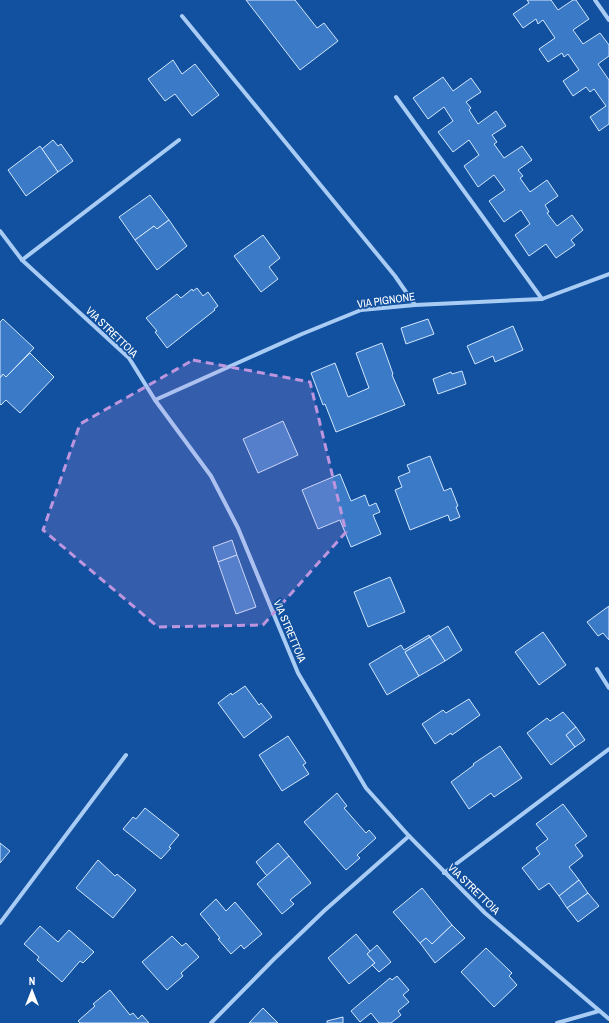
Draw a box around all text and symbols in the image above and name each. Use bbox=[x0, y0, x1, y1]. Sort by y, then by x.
street label: VIA PIGNONE bbox=[356, 289, 416, 311]
street label: VIA STRETTOIA bbox=[83, 304, 142, 361]
street label: VIA STRETTOIA bbox=[270, 597, 310, 665]
street label: VIA STRETTOIA bbox=[445, 861, 504, 918]
north arrow bbox=[12, 971, 52, 1011]
text: N bbox=[29, 974, 35, 988]

